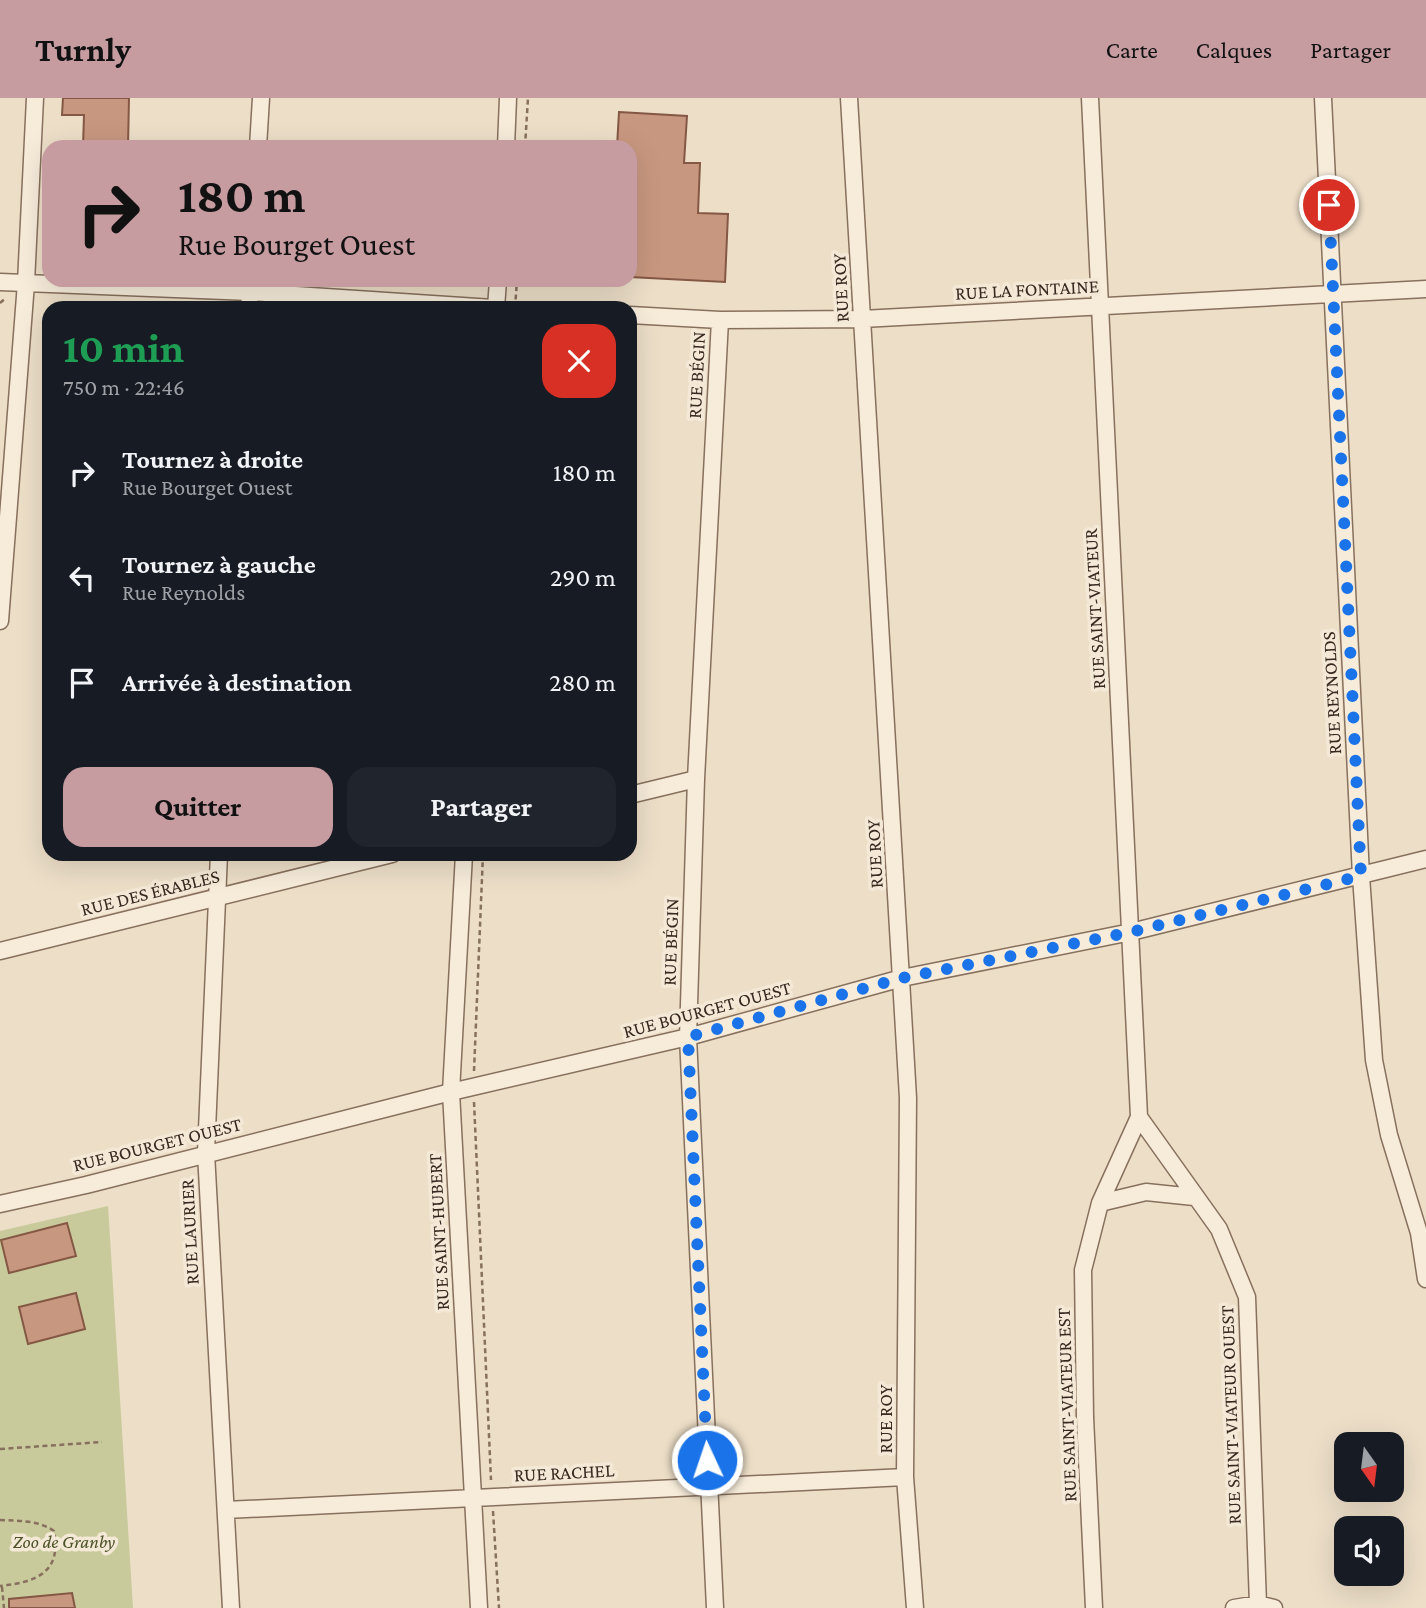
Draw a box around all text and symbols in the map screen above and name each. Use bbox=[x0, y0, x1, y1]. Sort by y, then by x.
text: Turnly bbox=[35, 31, 131, 68]
text: Carte bbox=[1106, 36, 1158, 63]
text: Calques bbox=[1196, 36, 1272, 63]
text: Partager bbox=[1310, 36, 1391, 63]
icon: right bbox=[63, 168, 154, 259]
text: 180 m bbox=[178, 168, 306, 223]
pin bbox=[1299, 175, 1359, 235]
icon: arrive bbox=[1310, 186, 1348, 224]
text: Rue Bourget Ouest bbox=[178, 226, 415, 262]
street label: RUE ROY bbox=[828, 252, 853, 323]
street label: RUE LA FONTAINE bbox=[955, 275, 1099, 304]
text: 10 min bbox=[63, 324, 184, 371]
button: close bbox=[542, 324, 616, 398]
street label: RUE BÉGIN bbox=[684, 331, 709, 419]
text: 750 m · 22:46 bbox=[63, 374, 185, 400]
text: Tournez à droite bbox=[122, 445, 303, 474]
icon: right bbox=[63, 454, 101, 492]
text: 180 m bbox=[553, 458, 616, 487]
text: Rue Bourget Ouest bbox=[122, 474, 292, 500]
street label: RUE SAINT-VIATEUR bbox=[1080, 528, 1109, 690]
text: Tournez à gauche bbox=[122, 550, 316, 579]
icon: left bbox=[63, 559, 101, 597]
text: 290 m bbox=[550, 563, 616, 592]
text: Rue Reynolds bbox=[122, 579, 245, 605]
street label: RUE REYNOLDS bbox=[1318, 631, 1345, 755]
icon: arrive bbox=[63, 664, 101, 702]
text: Arrivée à destination bbox=[122, 668, 352, 697]
text: 280 m bbox=[549, 668, 616, 697]
button: Quitter bbox=[63, 767, 333, 847]
button: Partager bbox=[347, 767, 616, 847]
street label: RUE ROY bbox=[862, 818, 887, 889]
street label: RUE DES ÉRABLES bbox=[79, 865, 222, 920]
street label: RUE BÉGIN bbox=[658, 898, 683, 986]
street label: RUE BOURGET OUEST bbox=[621, 977, 794, 1042]
street label: RUE BOURGET OUEST bbox=[71, 1113, 244, 1176]
street label: RUE SAINT-HUBERT bbox=[424, 1152, 453, 1311]
street label: RUE LAURIER bbox=[176, 1178, 203, 1285]
street label: RUE SAINT-VIATEUR OUEST bbox=[1216, 1304, 1245, 1525]
street label: RUE SAINT-VIATEUR EST bbox=[1053, 1307, 1080, 1502]
street label: RUE ROY bbox=[875, 1384, 896, 1454]
position arrow bbox=[670, 1423, 744, 1497]
north arrow bbox=[1334, 1432, 1404, 1502]
map controls bbox=[1334, 1432, 1404, 1586]
street label: RUE RACHEL bbox=[513, 1459, 615, 1486]
button: sound bbox=[1334, 1516, 1404, 1586]
park label: Zoo de Granby bbox=[13, 1531, 115, 1552]

